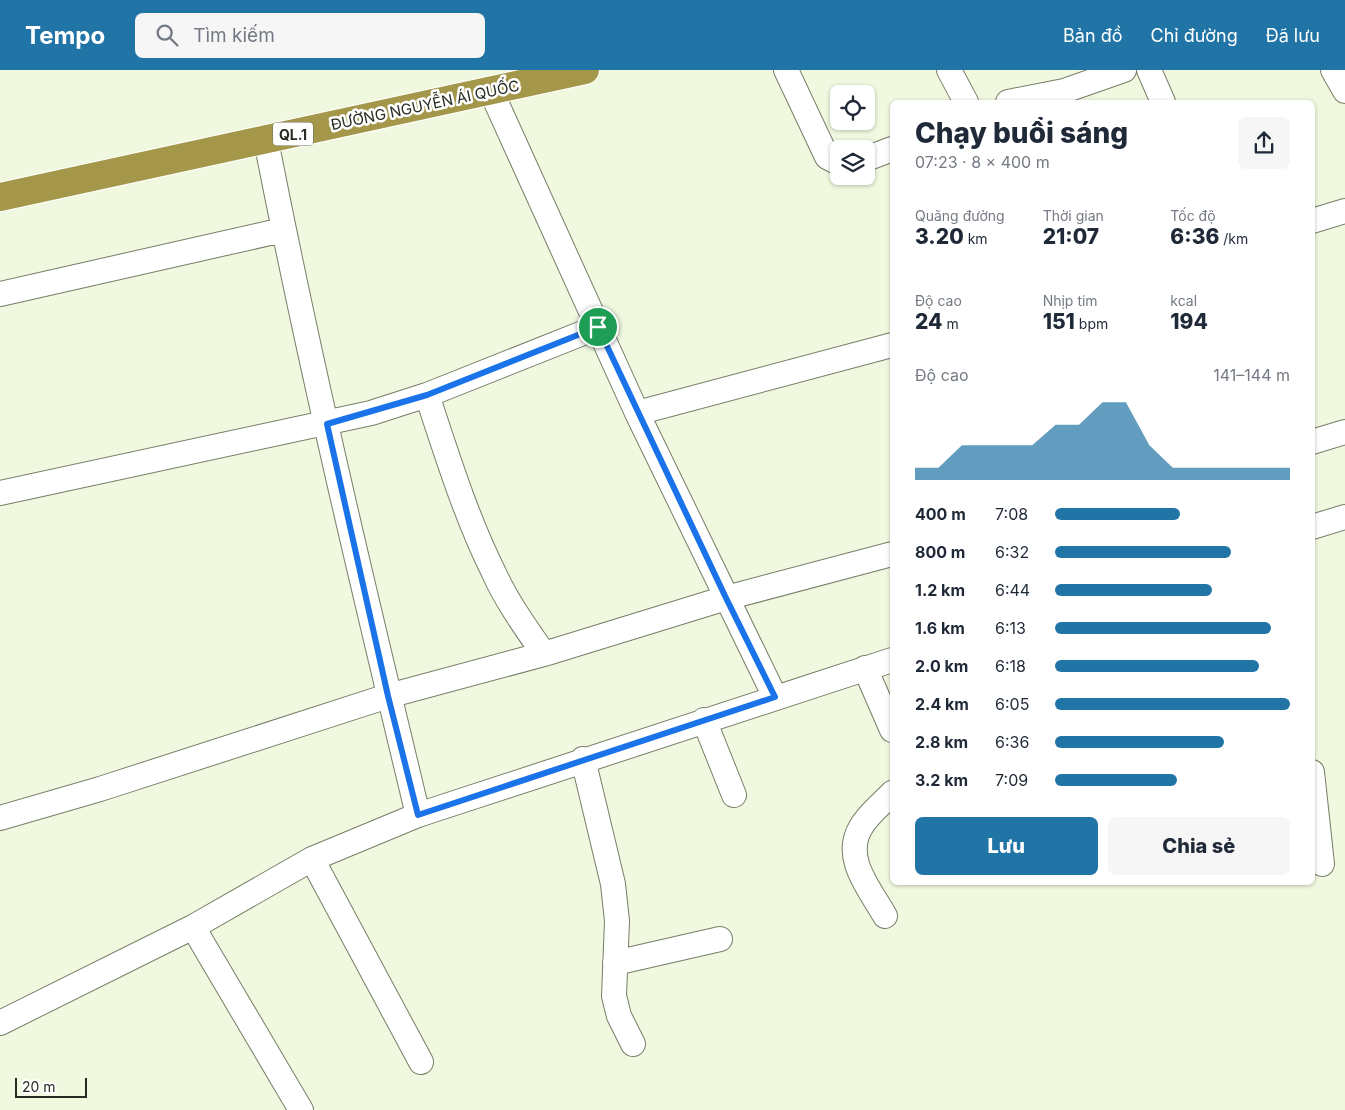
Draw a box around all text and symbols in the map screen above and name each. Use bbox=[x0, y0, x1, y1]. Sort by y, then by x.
search box bbox=[135, 13, 485, 58]
text: Tempo bbox=[25, 21, 105, 50]
icon: search bbox=[153, 21, 181, 49]
text: Tìm kiếm bbox=[193, 24, 275, 47]
text: Bản đồ bbox=[1063, 25, 1122, 46]
text: Chỉ đường bbox=[1150, 25, 1238, 46]
text: Đã lưu bbox=[1266, 25, 1320, 46]
street label: ĐƯỜNG NGUYỄN ÁI QUỐC bbox=[329, 74, 521, 134]
map controls bbox=[830, 85, 875, 185]
button: locate bbox=[830, 85, 875, 130]
text: Chạy buổi sáng bbox=[915, 116, 1128, 150]
button: share bbox=[1238, 117, 1290, 169]
road number: QL.1 bbox=[273, 122, 313, 146]
button: layers bbox=[830, 140, 875, 185]
text: 07:23 · 8 × 400 m bbox=[915, 152, 1050, 172]
text: Quãng đường bbox=[915, 207, 1005, 224]
text: Thời gian bbox=[1043, 207, 1104, 224]
text: Tốc độ bbox=[1170, 207, 1216, 224]
text: 3.20 bbox=[915, 224, 964, 249]
text: 21:07 bbox=[1043, 224, 1099, 249]
text: 6:36 bbox=[1170, 224, 1219, 249]
text: km bbox=[964, 230, 988, 247]
text: /km bbox=[1219, 230, 1248, 247]
text: Độ cao bbox=[915, 292, 962, 309]
text: Nhịp tim bbox=[1043, 292, 1098, 309]
text: kcal bbox=[1170, 292, 1197, 309]
pin bbox=[577, 306, 619, 348]
text: 24 bbox=[915, 309, 943, 334]
text: 151 bbox=[1043, 309, 1075, 334]
text: 194 bbox=[1170, 309, 1208, 334]
icon: arrive bbox=[584, 313, 612, 341]
text: m bbox=[943, 315, 959, 332]
text: bpm bbox=[1075, 315, 1108, 332]
text: Độ cao bbox=[915, 365, 969, 385]
text: 141–144 m bbox=[1213, 365, 1290, 385]
text: 400 m bbox=[915, 504, 966, 524]
text: 7:08 bbox=[995, 504, 1028, 524]
text: 800 m bbox=[915, 542, 965, 562]
text: 6:32 bbox=[995, 542, 1029, 562]
text: 1.2 km bbox=[915, 580, 965, 600]
text: 6:44 bbox=[995, 580, 1030, 600]
text: 1.6 km bbox=[915, 618, 965, 638]
text: 6:13 bbox=[995, 618, 1026, 638]
text: 2.0 km bbox=[915, 656, 968, 676]
text: 6:18 bbox=[995, 656, 1026, 676]
text: 2.4 km bbox=[915, 694, 969, 714]
text: 6:05 bbox=[995, 694, 1029, 714]
text: 2.8 km bbox=[915, 732, 968, 752]
text: 6:36 bbox=[995, 732, 1029, 752]
text: 3.2 km bbox=[915, 770, 968, 790]
text: 7:09 bbox=[995, 770, 1028, 790]
button: Lưu bbox=[915, 817, 1098, 875]
button: Chia sẻ bbox=[1108, 817, 1290, 875]
scale bar bbox=[15, 1075, 88, 1098]
text: 20 m bbox=[22, 1078, 56, 1095]

